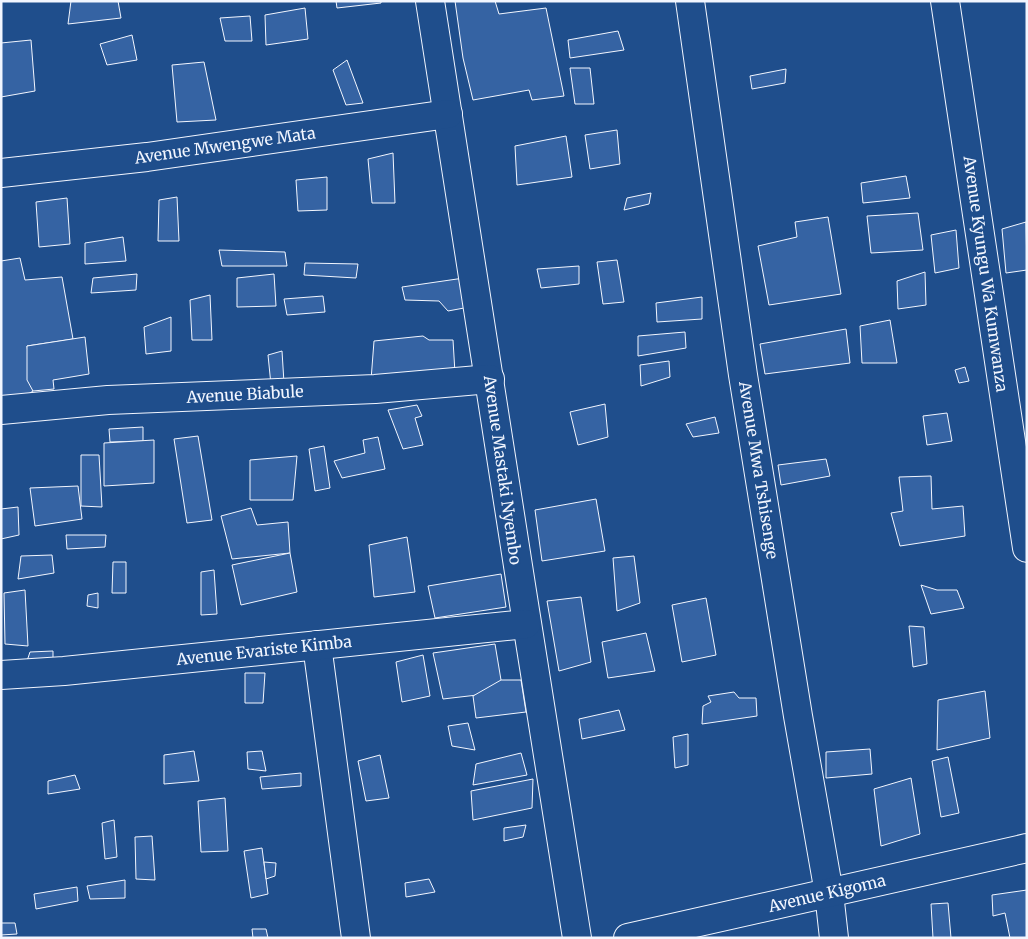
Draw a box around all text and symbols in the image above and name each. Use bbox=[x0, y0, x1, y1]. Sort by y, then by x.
street label: Avenue Mwengwe Mata bbox=[132, 122, 317, 168]
street label: Avenue Kyungu Wa Kumwanza bbox=[959, 154, 1013, 394]
street label: Avenue Mastaki Nyembo bbox=[480, 373, 526, 566]
street label: Avenue Mwa Tshisenge bbox=[735, 379, 783, 560]
street label: Avenue Biabule bbox=[185, 381, 304, 407]
street label: Avenue Evariste Kimba bbox=[174, 631, 353, 669]
street label: Avenue Kigoma bbox=[765, 870, 888, 916]

